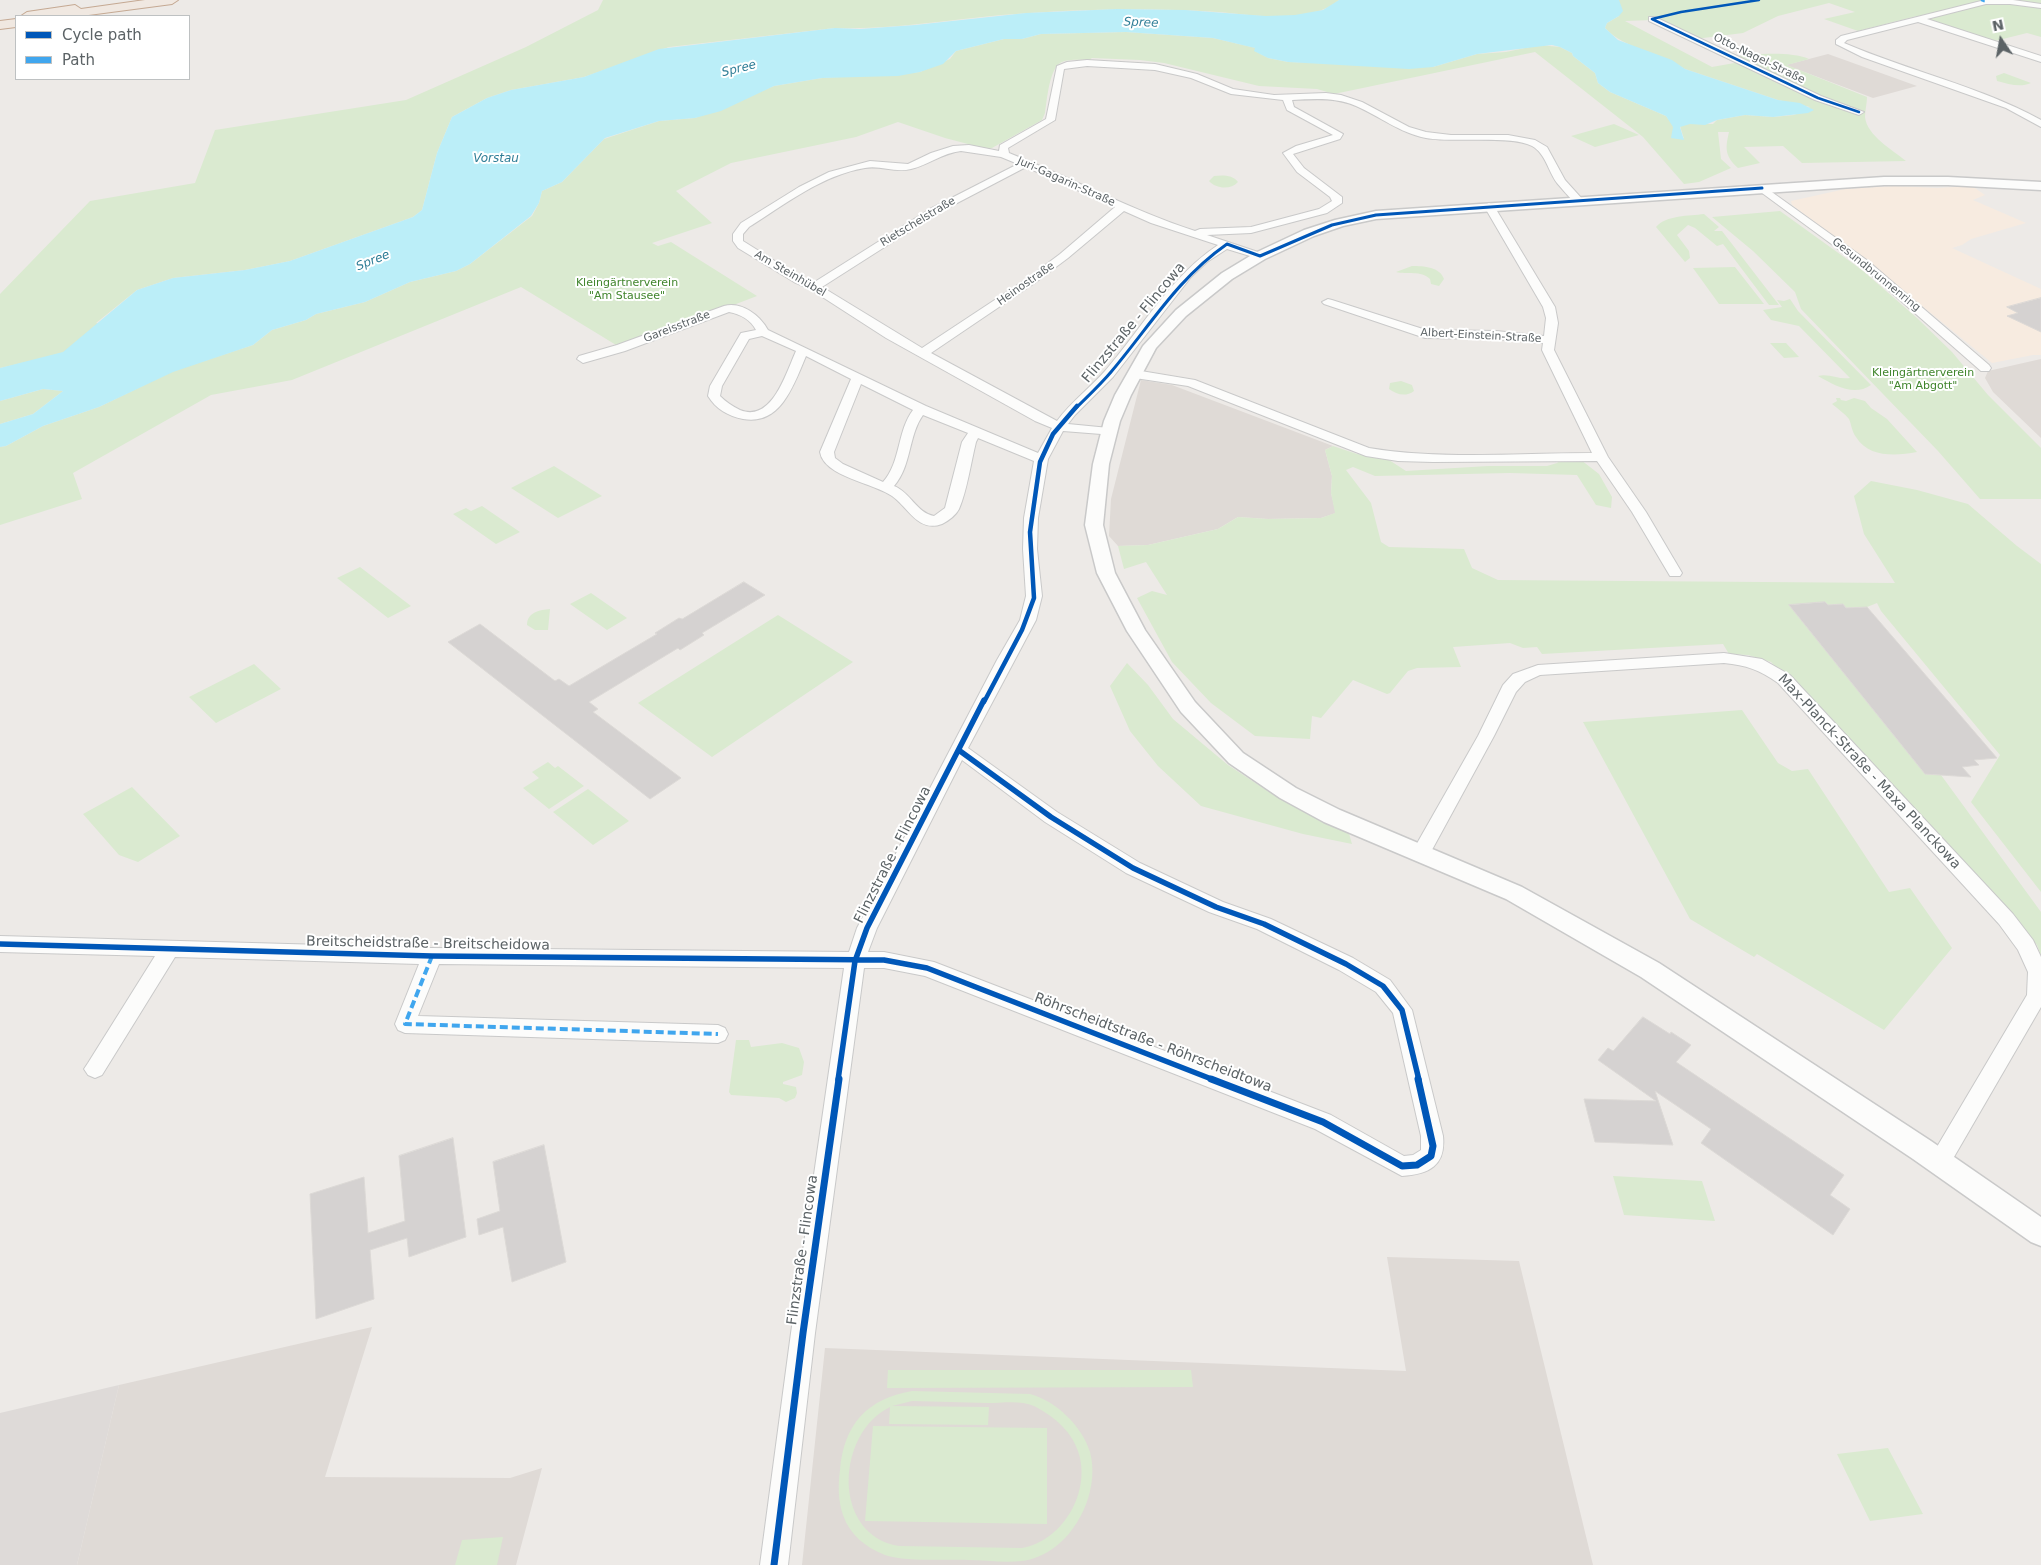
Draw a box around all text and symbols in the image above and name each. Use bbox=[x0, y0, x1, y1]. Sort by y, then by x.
legend bbox=[15, 15, 190, 80]
water label: Spree bbox=[1123, 15, 1159, 31]
north arrow bbox=[1976, 15, 2026, 65]
text: N bbox=[1990, 16, 2005, 34]
text: Cycle path bbox=[62, 26, 142, 44]
street label: Otto-Nagel-Straße bbox=[1711, 31, 1807, 87]
text: Path bbox=[62, 51, 95, 69]
water label: Spree bbox=[720, 58, 758, 80]
water label: Vorstau bbox=[473, 152, 519, 166]
street label: Juri-Gagarin-Straße bbox=[1015, 154, 1117, 210]
street label: Rietschelstraße bbox=[878, 194, 958, 250]
street label: Gesundbrunnenring bbox=[1829, 235, 1923, 315]
water label: Spree bbox=[354, 248, 392, 274]
street label: Am Steinhübel bbox=[752, 248, 828, 300]
street label: Heinostraße bbox=[995, 259, 1057, 309]
street label: Flinzstraße - Flincowa bbox=[1079, 260, 1189, 386]
park label: Kleingärtnerverein "Am Stausee" bbox=[576, 276, 678, 302]
street label: Gareisstraße bbox=[642, 308, 712, 346]
street label: Albert-Einstein-Straße bbox=[1420, 326, 1542, 346]
park label: Kleingärtnerverein "Am Abgott" bbox=[1872, 366, 1974, 392]
street label: Max-Planck-Straße - Maxa Planckowa bbox=[1774, 671, 1964, 873]
street label: Flinzstraße - Flincowa bbox=[851, 784, 935, 926]
street label: Breitscheidstraße - Breitscheidowa bbox=[306, 933, 550, 955]
street label: Röhrscheidtstraße - Röhrscheidtowa bbox=[1032, 990, 1274, 1096]
street label: Flinzstraße - Flincowa bbox=[784, 1174, 822, 1326]

